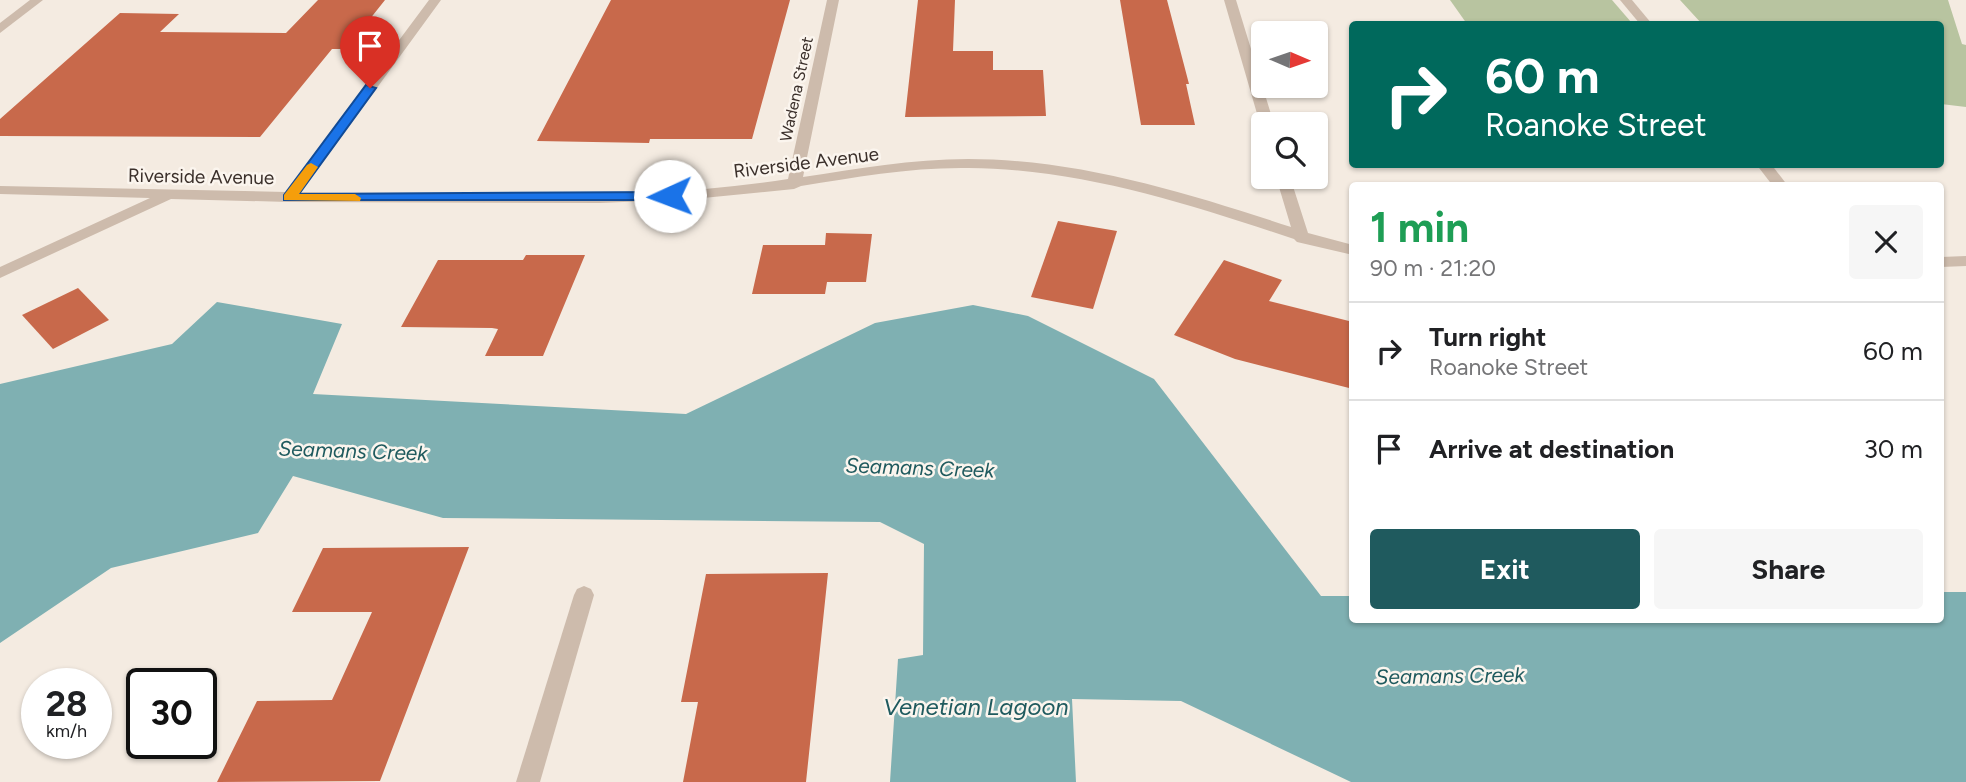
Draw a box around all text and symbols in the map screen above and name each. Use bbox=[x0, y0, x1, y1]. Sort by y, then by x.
pin bbox=[340, 16, 400, 88]
north arrow bbox=[1251, 21, 1328, 98]
map controls bbox=[1251, 21, 1328, 189]
icon: arrive bbox=[351, 27, 389, 65]
street label: Wadena Street bbox=[776, 35, 817, 143]
text: 60 m bbox=[1485, 46, 1600, 105]
icon: right bbox=[1370, 49, 1461, 140]
text: Roanoke Street bbox=[1485, 106, 1706, 144]
button: search bbox=[1251, 112, 1328, 189]
street label: Riverside Avenue bbox=[732, 142, 880, 183]
position arrow bbox=[633, 159, 707, 233]
street label: Riverside Avenue bbox=[128, 164, 274, 189]
text: 1 min bbox=[1370, 202, 1469, 253]
button: close bbox=[1849, 205, 1923, 279]
text: 90 m · 21:20 bbox=[1370, 254, 1496, 282]
text: Turn right bbox=[1429, 321, 1546, 353]
icon: right bbox=[1370, 332, 1408, 370]
text: 60 m bbox=[1863, 335, 1923, 367]
text: Roanoke Street bbox=[1429, 353, 1588, 381]
icon: arrive bbox=[1370, 430, 1408, 468]
text: Arrive at destination bbox=[1429, 433, 1674, 465]
text: 30 m bbox=[1864, 433, 1923, 465]
water label: Seamans Creek bbox=[278, 435, 429, 466]
water label: Seamans Creek bbox=[845, 452, 996, 483]
button: Exit bbox=[1370, 529, 1640, 609]
button: Share bbox=[1654, 529, 1923, 609]
water label: Seamans Creek bbox=[1375, 662, 1526, 689]
speed limit sign: 30 bbox=[126, 668, 217, 759]
text: 28 bbox=[46, 683, 87, 725]
water label: Venetian Lagoon bbox=[883, 692, 1069, 721]
text: km/h bbox=[46, 720, 87, 742]

